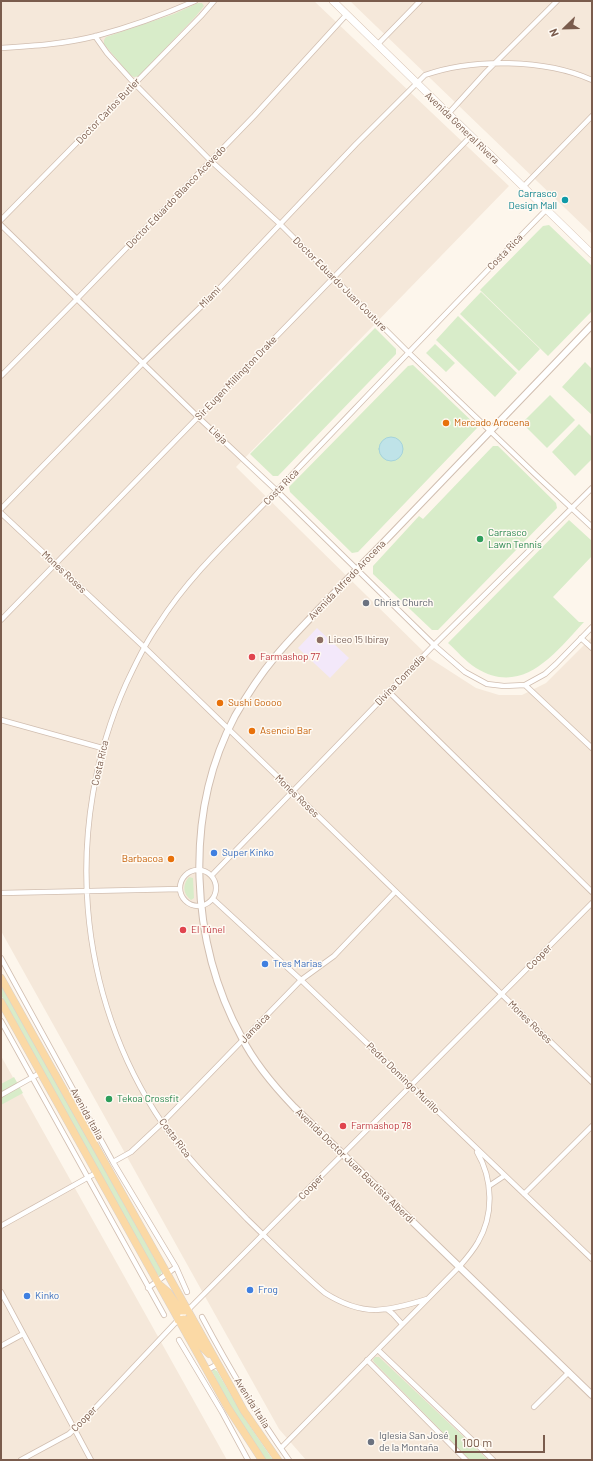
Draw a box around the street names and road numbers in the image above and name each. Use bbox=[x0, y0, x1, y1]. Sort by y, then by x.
street label: Doctor Carlos Butler bbox=[73, 75, 143, 147]
street label: Avenida General Rivera bbox=[422, 89, 502, 167]
street label: Doctor Eduardo Blanco Acevedo bbox=[124, 143, 228, 251]
street label: Costa Rica bbox=[485, 231, 525, 273]
street label: Doctor Eduardo Juan Couture bbox=[290, 234, 390, 334]
street label: Miami bbox=[197, 284, 223, 310]
street label: Sir Eugen Millington Drake bbox=[193, 333, 279, 423]
street label: Lieja bbox=[206, 423, 230, 447]
street label: Costa Rica bbox=[261, 466, 301, 508]
street label: Avenida Alfredo Arocena bbox=[306, 538, 388, 622]
street label: Mones Roses bbox=[39, 548, 89, 596]
street label: Divina Comedia bbox=[373, 652, 427, 708]
street label: Costa Rica bbox=[89, 739, 111, 787]
street label: Mones Roses bbox=[273, 772, 321, 820]
street label: Cooper bbox=[524, 942, 554, 972]
street label: Mones Roses bbox=[506, 998, 554, 1046]
street label: Jamaica bbox=[238, 1010, 272, 1046]
street label: Pedro Domingo Murillo bbox=[364, 1040, 442, 1116]
street label: Avenida Italia bbox=[68, 1086, 106, 1142]
street label: Avenida Doctor Juan Bautista Alberdi bbox=[293, 1106, 417, 1226]
street label: Costa Rica bbox=[156, 1116, 194, 1160]
street label: Cooper bbox=[296, 1172, 326, 1202]
street label: Avenida Italia bbox=[232, 1375, 272, 1431]
street label: Cooper bbox=[69, 1404, 99, 1434]

